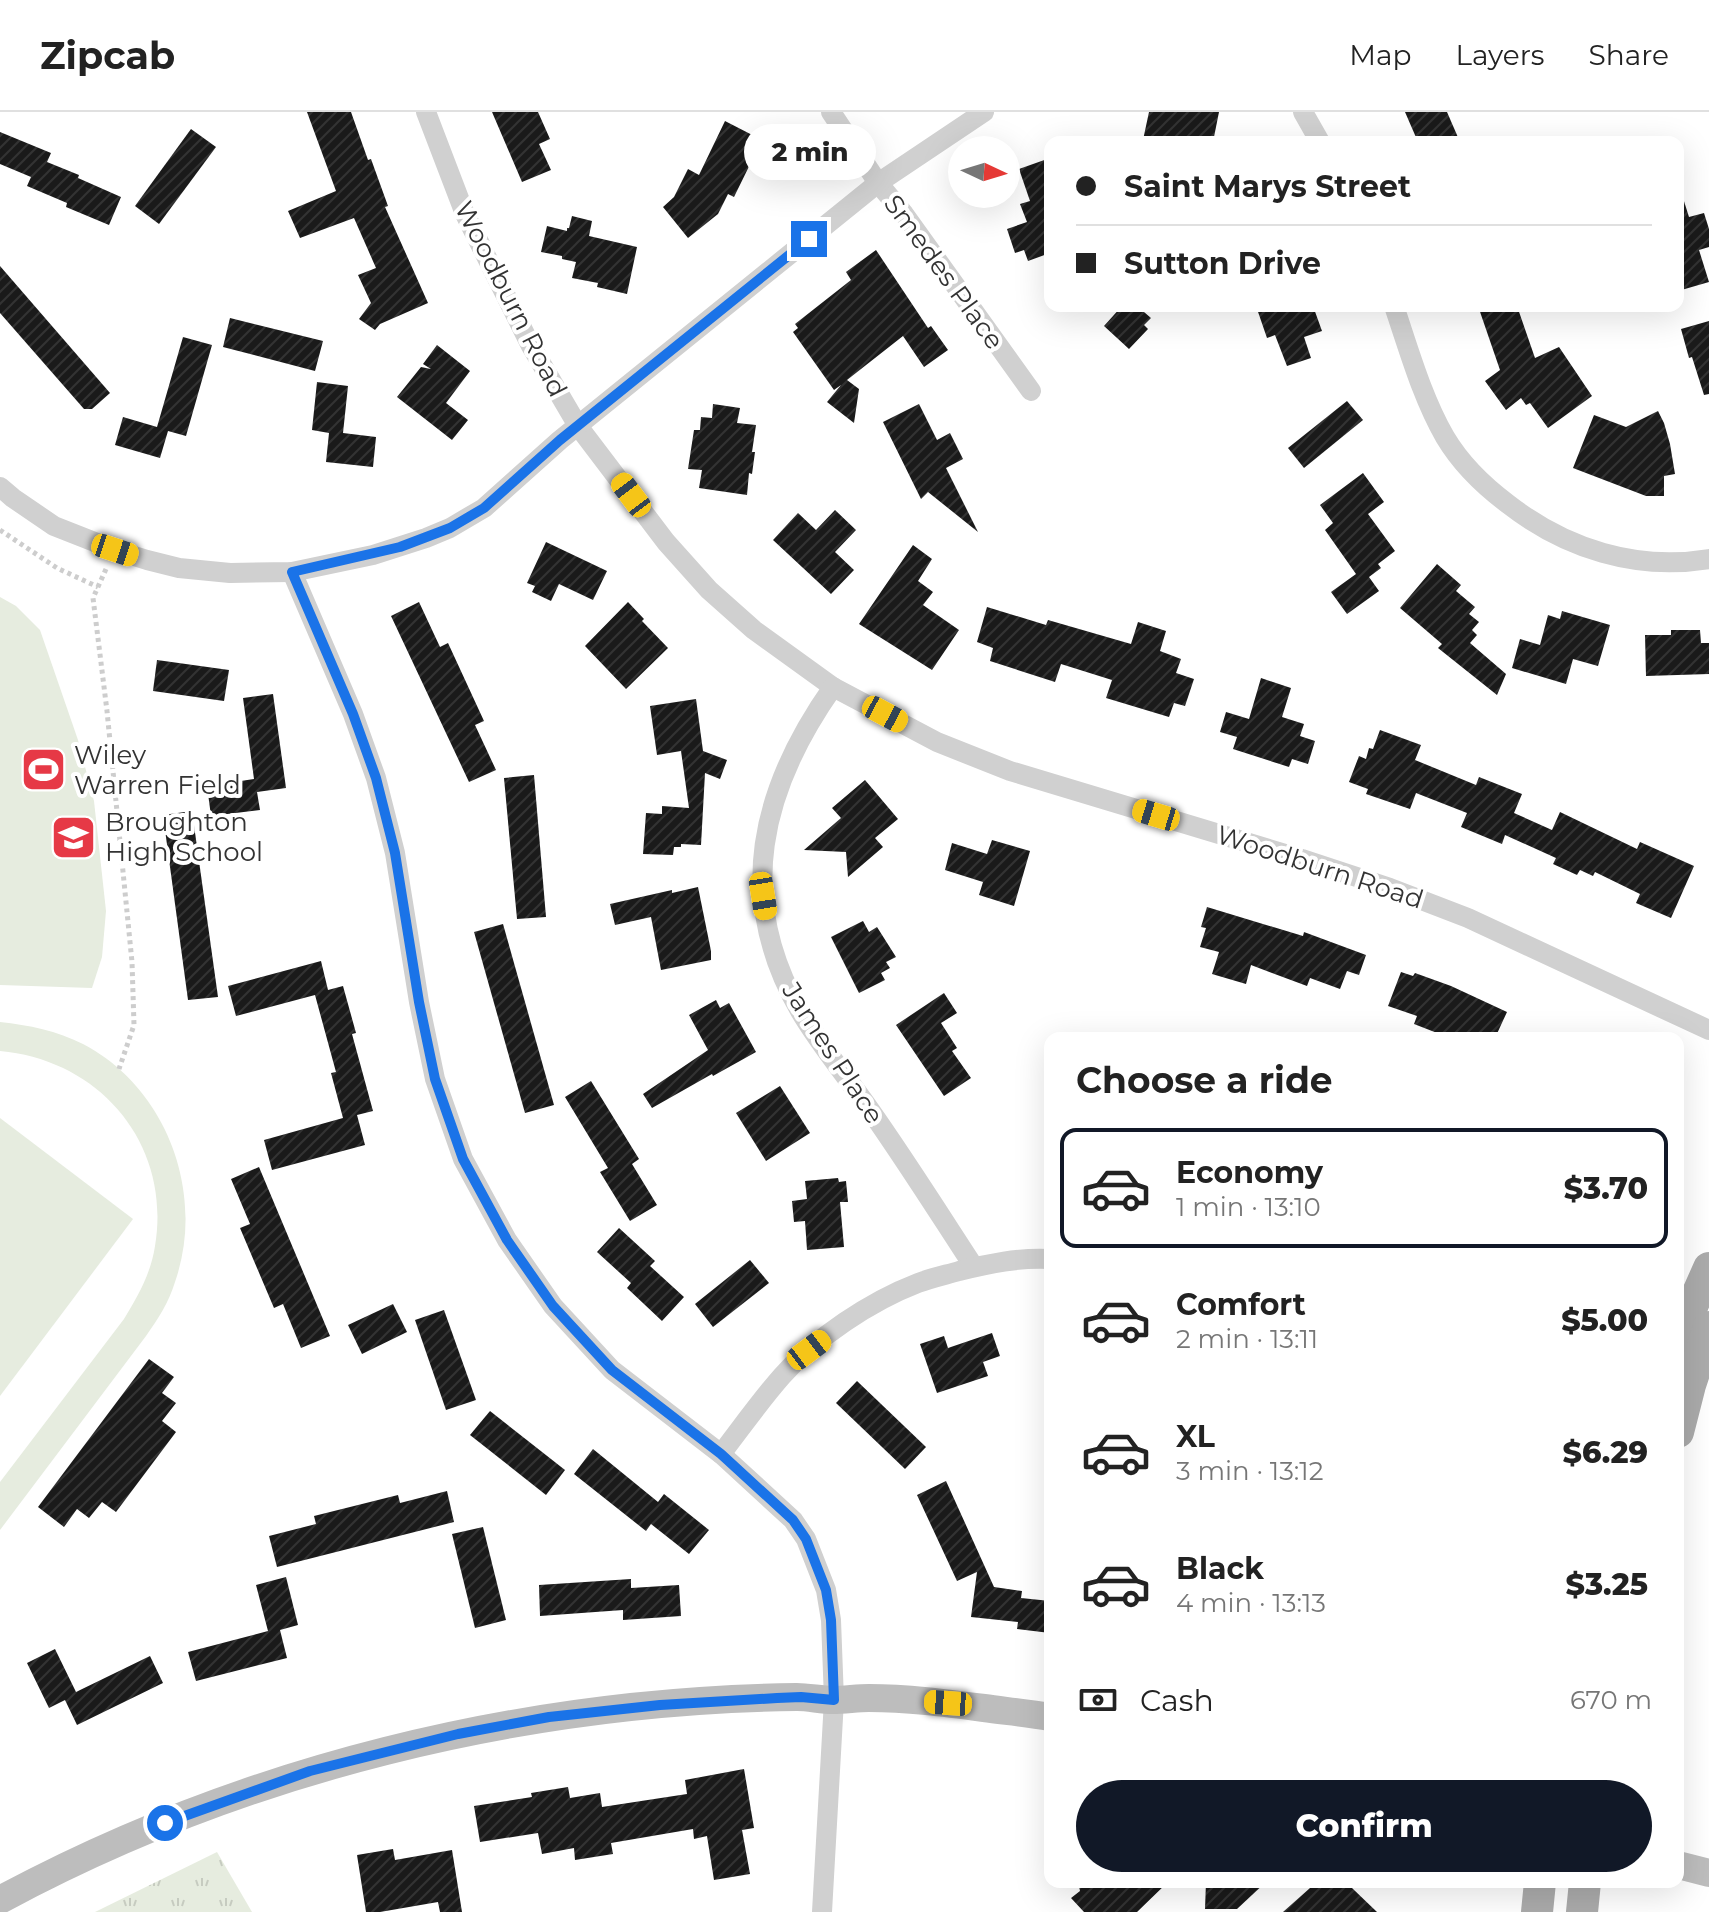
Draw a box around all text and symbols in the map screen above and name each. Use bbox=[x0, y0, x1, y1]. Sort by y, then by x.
text: Zipcab bbox=[40, 32, 175, 79]
text: Map bbox=[1349, 38, 1412, 72]
text: Layers bbox=[1456, 38, 1545, 72]
text: Share bbox=[1589, 38, 1669, 72]
callout: 2 min bbox=[743, 123, 875, 179]
text: 2 min bbox=[772, 136, 848, 168]
north arrow bbox=[948, 136, 1020, 208]
map controls bbox=[948, 136, 1020, 208]
text: Saint Marys Street bbox=[1124, 168, 1411, 205]
street label: Smedes Place bbox=[877, 188, 1011, 356]
street label: Woodburn Road bbox=[448, 196, 574, 402]
route end bbox=[791, 221, 827, 257]
text: Sutton Drive bbox=[1124, 245, 1321, 282]
car bbox=[607, 469, 655, 521]
car bbox=[88, 531, 142, 569]
car bbox=[858, 692, 912, 736]
place label: Wiley Warren Field bbox=[74, 739, 241, 801]
sports icon: Wiley Warren Field bbox=[19, 746, 67, 794]
car bbox=[1130, 797, 1182, 833]
place label: Broughton High School bbox=[105, 806, 263, 868]
school or university icon: Broughton High School bbox=[50, 813, 98, 861]
street label: Woodburn Road bbox=[1213, 819, 1427, 915]
car bbox=[747, 870, 779, 922]
street label: James Place bbox=[775, 975, 891, 1130]
text: Choose a ride bbox=[1076, 1058, 1333, 1102]
icon: car bbox=[1080, 1152, 1152, 1224]
text: Economy bbox=[1176, 1154, 1323, 1191]
text: $3.70 bbox=[1564, 1170, 1648, 1207]
text: 1 min · 13:10 bbox=[1176, 1191, 1321, 1223]
icon: car bbox=[1080, 1284, 1152, 1356]
text: Comfort bbox=[1176, 1286, 1306, 1323]
text: $5.00 bbox=[1561, 1302, 1648, 1339]
text: 2 min · 13:11 bbox=[1176, 1323, 1318, 1355]
car bbox=[783, 1326, 835, 1374]
icon: car bbox=[1080, 1416, 1152, 1488]
text: XL bbox=[1176, 1418, 1215, 1455]
text: $6.29 bbox=[1563, 1434, 1648, 1471]
text: 3 min · 13:12 bbox=[1176, 1455, 1324, 1487]
icon: car bbox=[1080, 1548, 1152, 1620]
text: Black bbox=[1176, 1550, 1264, 1587]
text: $3.25 bbox=[1566, 1566, 1648, 1603]
text: 4 min · 13:13 bbox=[1176, 1587, 1326, 1619]
icon: cash bbox=[1076, 1678, 1120, 1722]
text: Cash bbox=[1140, 1682, 1214, 1719]
text: 670 m bbox=[1570, 1684, 1652, 1716]
car bbox=[923, 1689, 973, 1717]
button: Confirm bbox=[1076, 1780, 1652, 1872]
route start bbox=[147, 1805, 183, 1841]

